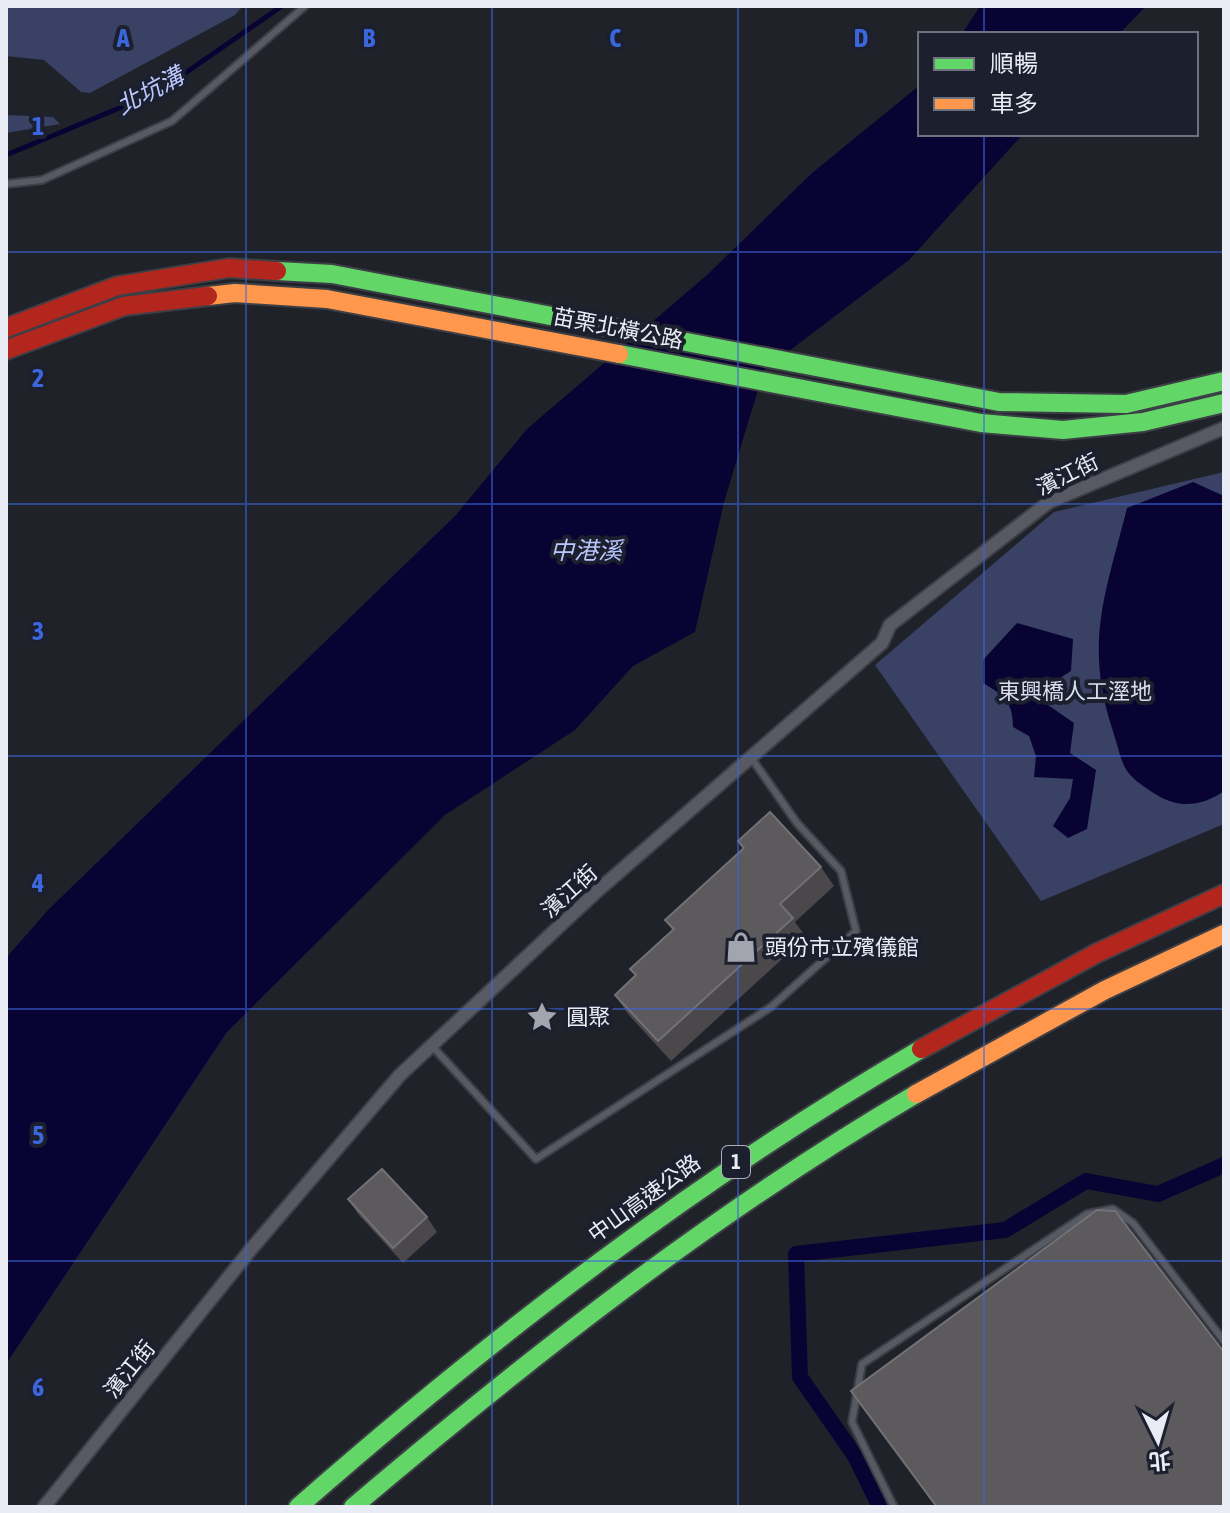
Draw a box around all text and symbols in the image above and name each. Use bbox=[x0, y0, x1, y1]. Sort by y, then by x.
text: A bbox=[116, 23, 130, 53]
text: B bbox=[363, 23, 376, 53]
text: C bbox=[609, 23, 621, 53]
text: D bbox=[854, 23, 868, 53]
legend bbox=[918, 32, 1198, 136]
text: 順暢 bbox=[990, 50, 1038, 77]
water label: 北坑溝 bbox=[112, 60, 191, 119]
text: 車多 bbox=[990, 90, 1038, 117]
text: 1 bbox=[32, 111, 44, 141]
street label: 苗栗北橫公路 bbox=[551, 303, 685, 353]
text: 2 bbox=[32, 363, 44, 393]
street label: 濱江街 bbox=[1032, 448, 1102, 500]
water label: 中港溪 bbox=[550, 537, 625, 564]
text: 3 bbox=[32, 616, 44, 646]
park label: 東興橋人工溼地 bbox=[998, 678, 1152, 704]
street label: 濱江街 bbox=[536, 859, 602, 923]
text: 4 bbox=[31, 868, 44, 898]
shop icon: 頭份市立殯儀館 bbox=[724, 930, 758, 964]
place label: 頭份市立殯儀館 bbox=[765, 934, 919, 960]
place icon: 圓聚 bbox=[525, 1000, 559, 1034]
place label: 圓聚 bbox=[566, 1004, 610, 1030]
text: 5 bbox=[32, 1120, 44, 1150]
road number: 1 bbox=[722, 1146, 750, 1178]
street label: 中山高速公路 bbox=[583, 1149, 705, 1247]
street label: 濱江街 bbox=[98, 1335, 160, 1403]
text: 6 bbox=[32, 1372, 44, 1402]
north arrow bbox=[1118, 1401, 1198, 1481]
text: 北 bbox=[1148, 1447, 1172, 1475]

